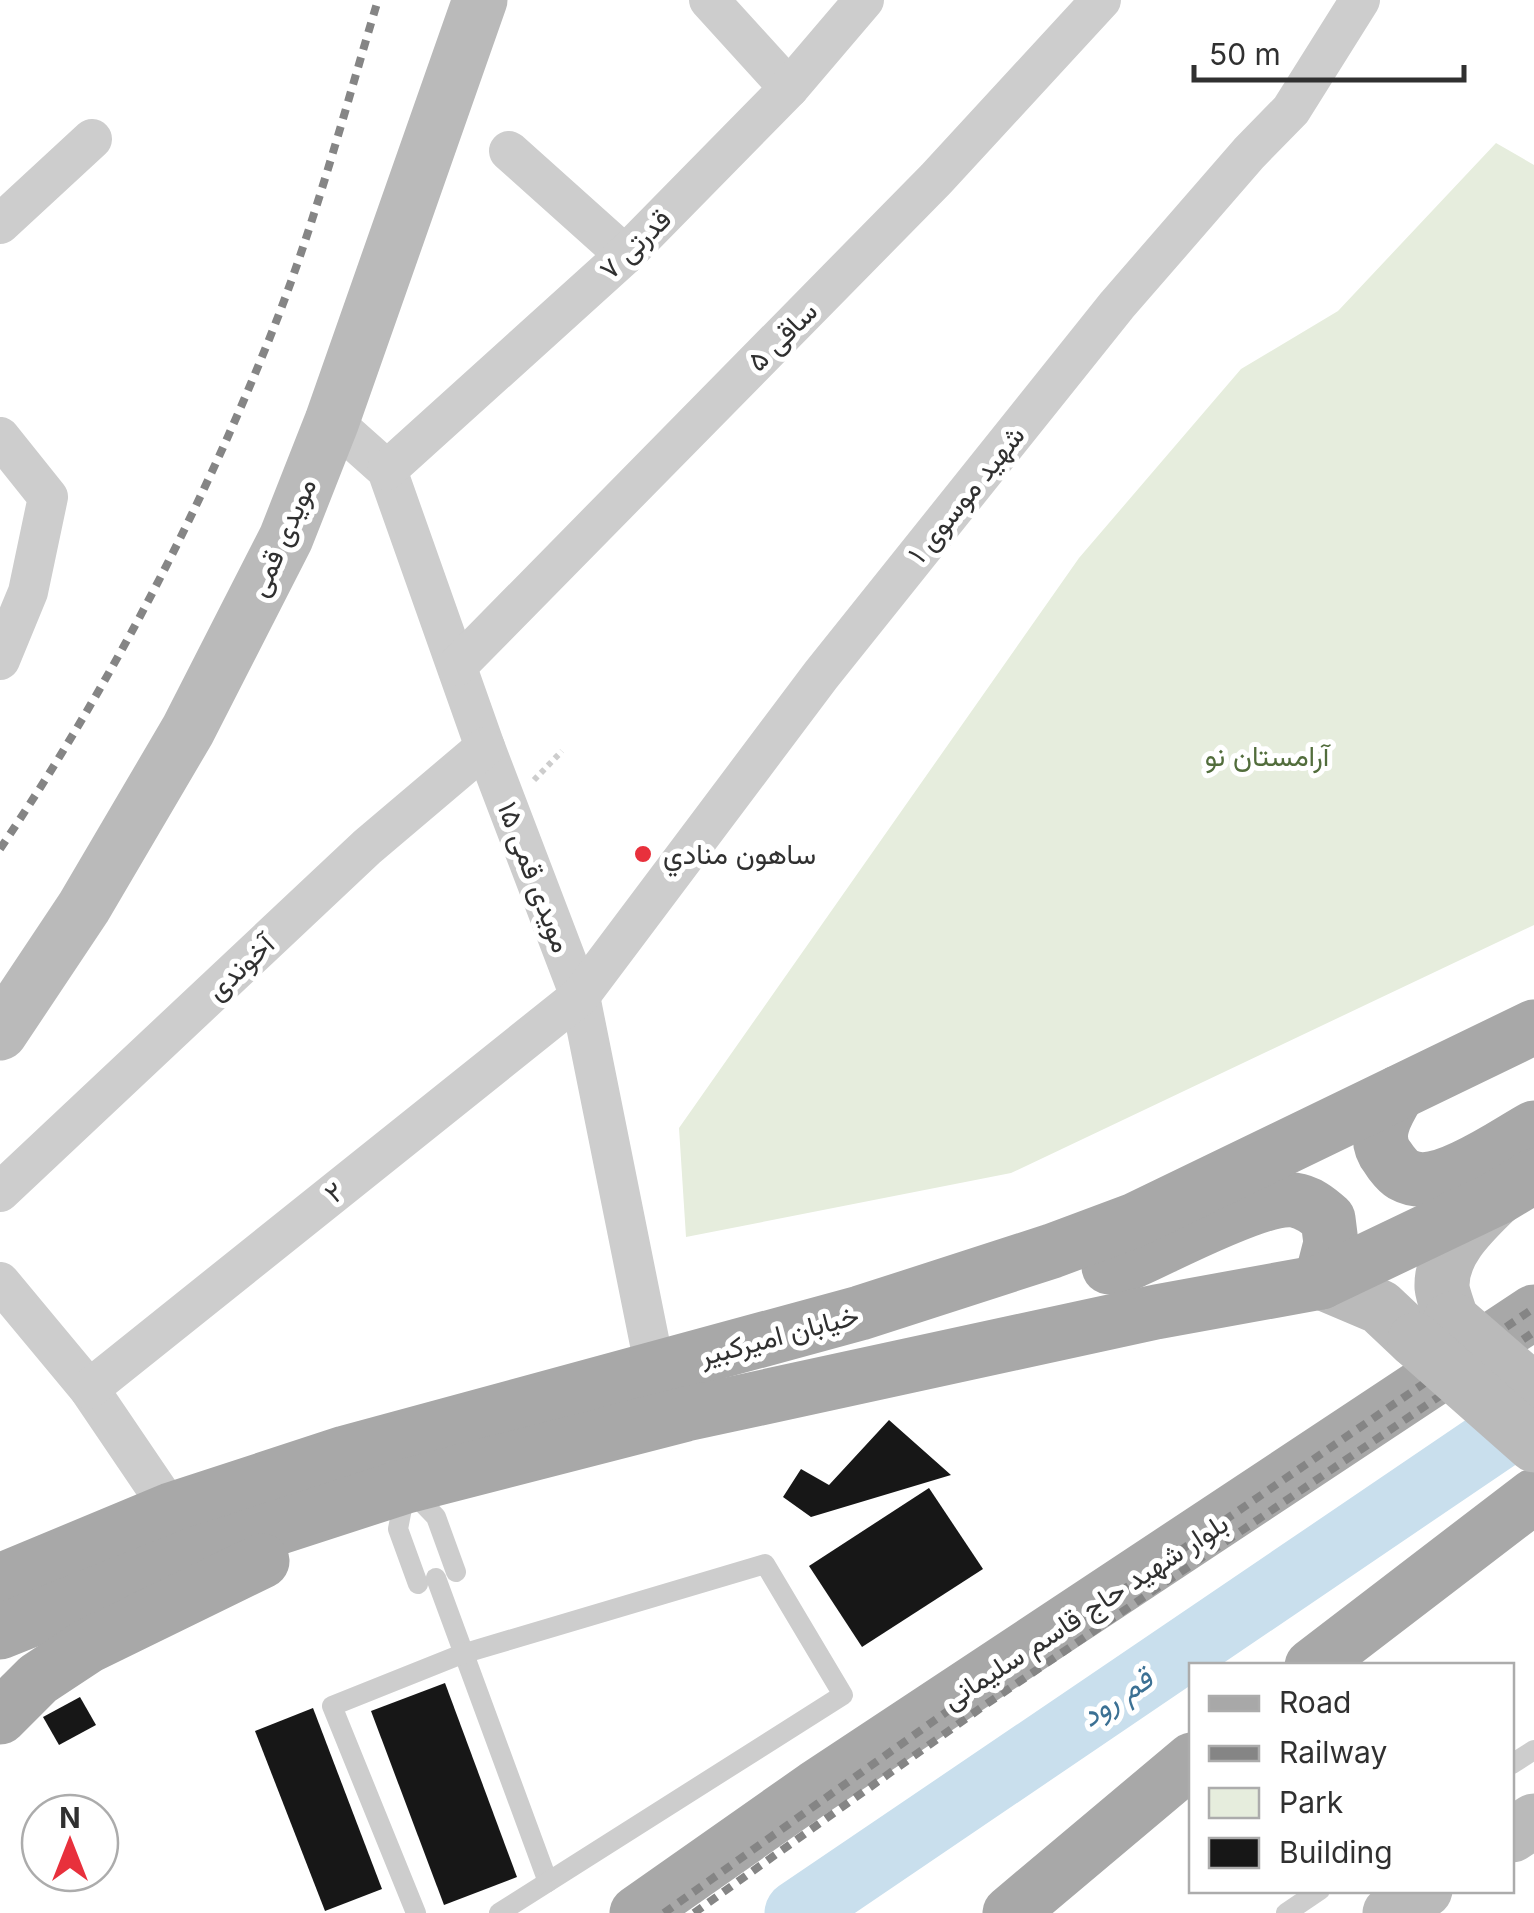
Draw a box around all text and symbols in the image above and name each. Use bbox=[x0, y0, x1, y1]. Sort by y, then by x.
scale bar bbox=[1194, 20, 1464, 82]
text: 50 m bbox=[1209, 36, 1281, 72]
street label: قدرتی ۷ bbox=[592, 202, 679, 287]
street label: ساقی ۵ bbox=[740, 294, 824, 378]
street label: شهید موسوی ۱ bbox=[900, 419, 1032, 570]
street label: مویدی قمی bbox=[241, 473, 324, 602]
park label: آرامستان نو bbox=[1205, 739, 1332, 774]
street label: مویدی قمی ۱۵ bbox=[490, 797, 579, 957]
place label: ساهون منادي bbox=[663, 837, 816, 877]
marker: ساهون منادي bbox=[632, 843, 654, 865]
street label: آخوندی bbox=[199, 925, 283, 1008]
street label: ۲ bbox=[318, 1174, 350, 1210]
street label: خیابان امیرکبیر bbox=[695, 1297, 863, 1374]
street label: بلوار شهید حاج قاسم سلیمانی bbox=[936, 1506, 1235, 1718]
water label: قم رود bbox=[1073, 1659, 1162, 1736]
legend bbox=[1189, 1663, 1514, 1893]
text: Road bbox=[1279, 1684, 1351, 1720]
text: Railway bbox=[1279, 1734, 1387, 1770]
text: Park bbox=[1279, 1784, 1344, 1820]
north arrow bbox=[20, 1793, 120, 1893]
text: N bbox=[59, 1801, 81, 1835]
text: Building bbox=[1279, 1834, 1393, 1870]

